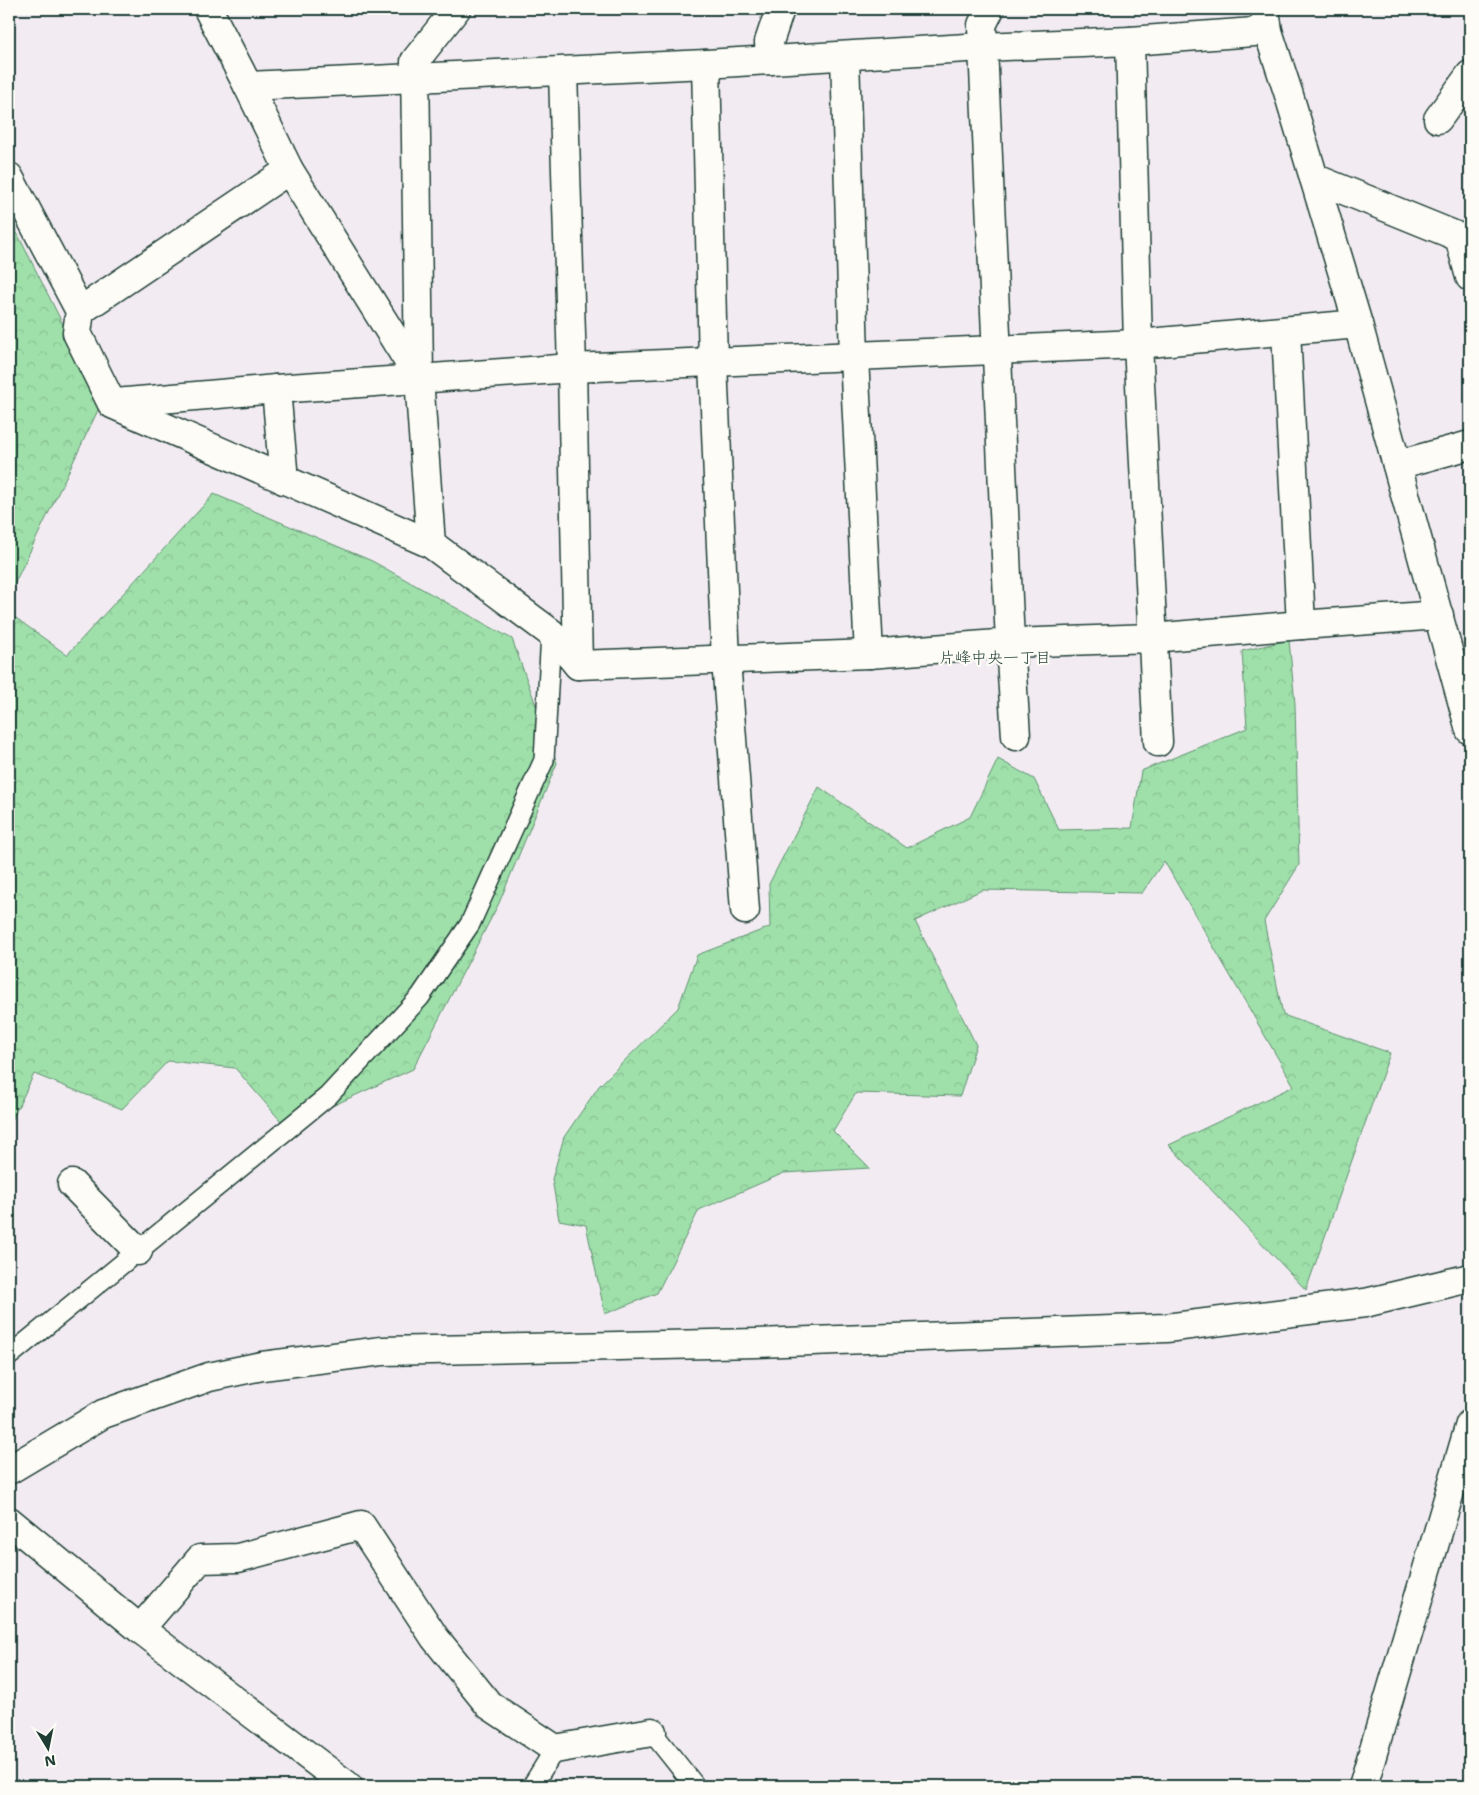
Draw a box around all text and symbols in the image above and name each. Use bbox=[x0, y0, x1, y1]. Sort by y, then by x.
district label: 片峰中央一丁目 bbox=[939, 647, 1051, 668]
north arrow bbox=[22, 1722, 72, 1772]
text: N bbox=[43, 1751, 57, 1771]

